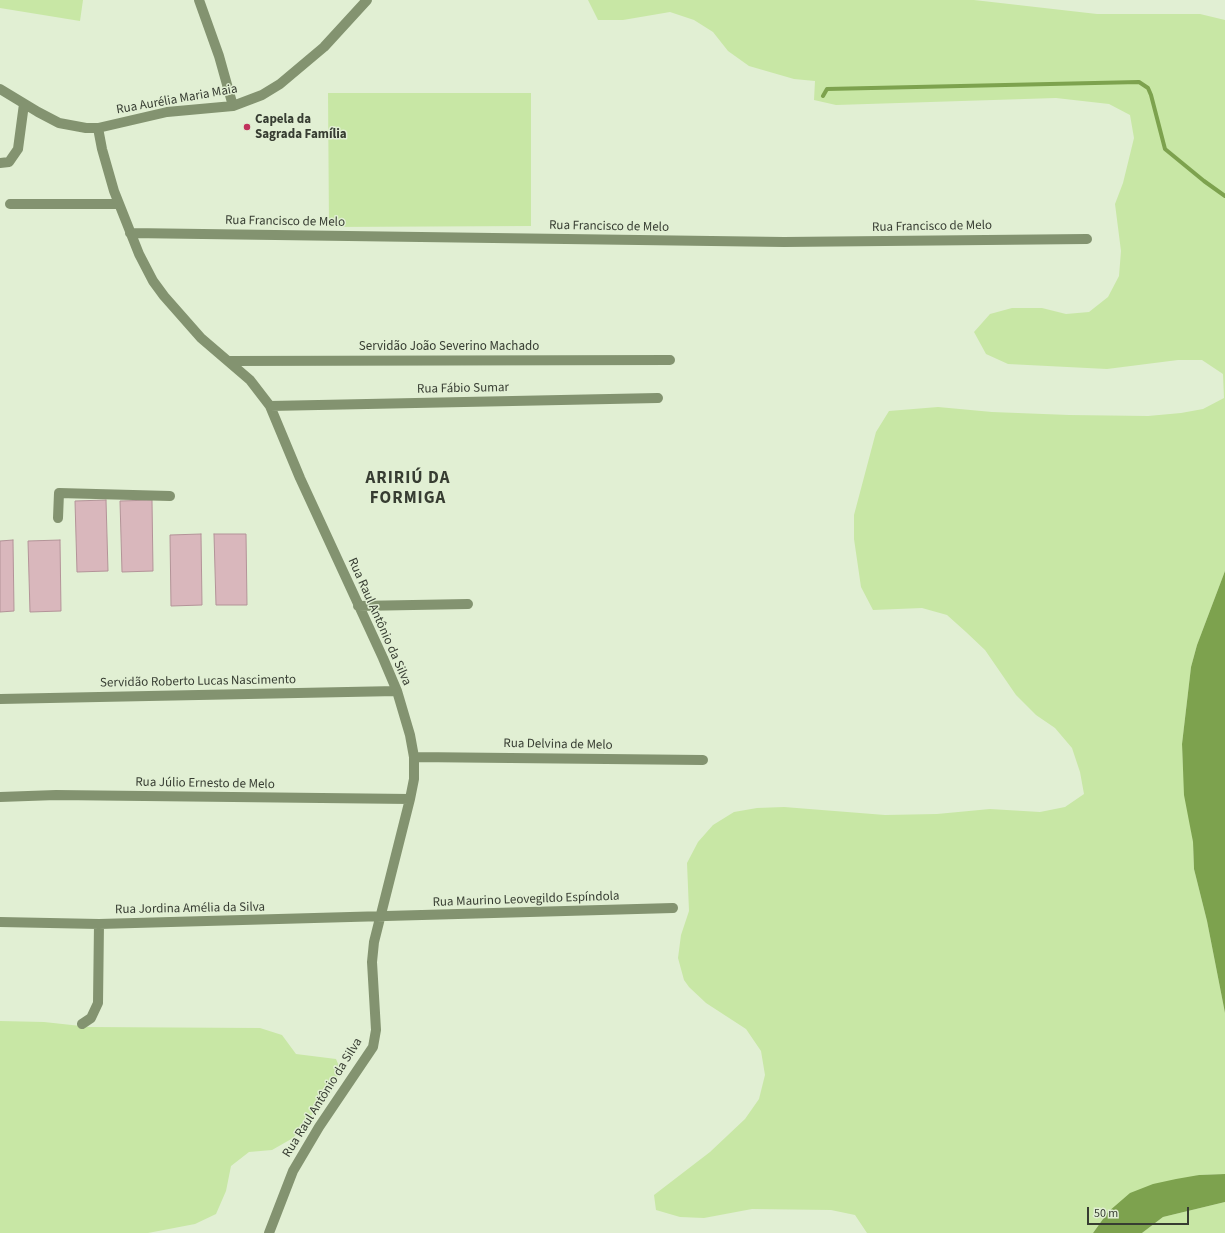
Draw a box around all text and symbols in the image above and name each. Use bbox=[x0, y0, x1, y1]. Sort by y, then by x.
street label: Rua Aurélia Maria Maia bbox=[115, 82, 239, 118]
place label: Capela da Sagrada Família bbox=[255, 112, 347, 143]
marker: Capela da Sagrada Família bbox=[242, 122, 252, 132]
street label: Rua Francisco de Melo bbox=[225, 213, 345, 231]
street label: Rua Francisco de Melo bbox=[549, 218, 669, 236]
street label: Rua Francisco de Melo bbox=[872, 218, 992, 236]
street label: Servidão João Severino Machado bbox=[359, 339, 539, 355]
street label: Rua Fábio Sumar bbox=[417, 380, 509, 398]
district label: ARIRIÚ DA FORMIGA bbox=[366, 469, 450, 509]
street label: Rua Raul Antônio da Silva bbox=[344, 556, 414, 688]
street label: Servidão Roberto Lucas Nascimento bbox=[100, 672, 296, 692]
street label: Rua Delvina de Melo bbox=[503, 736, 613, 754]
street label: Rua Júlio Ernesto de Melo bbox=[135, 775, 275, 793]
street label: Rua Maurino Leovegildo Espíndola bbox=[432, 889, 620, 911]
street label: Rua Jordina Amélia da Silva bbox=[115, 900, 265, 918]
street label: Rua Raul Antônio da Silva bbox=[280, 1035, 366, 1161]
scale bar bbox=[1089, 1199, 1191, 1225]
text: 50 m bbox=[1094, 1205, 1118, 1222]

